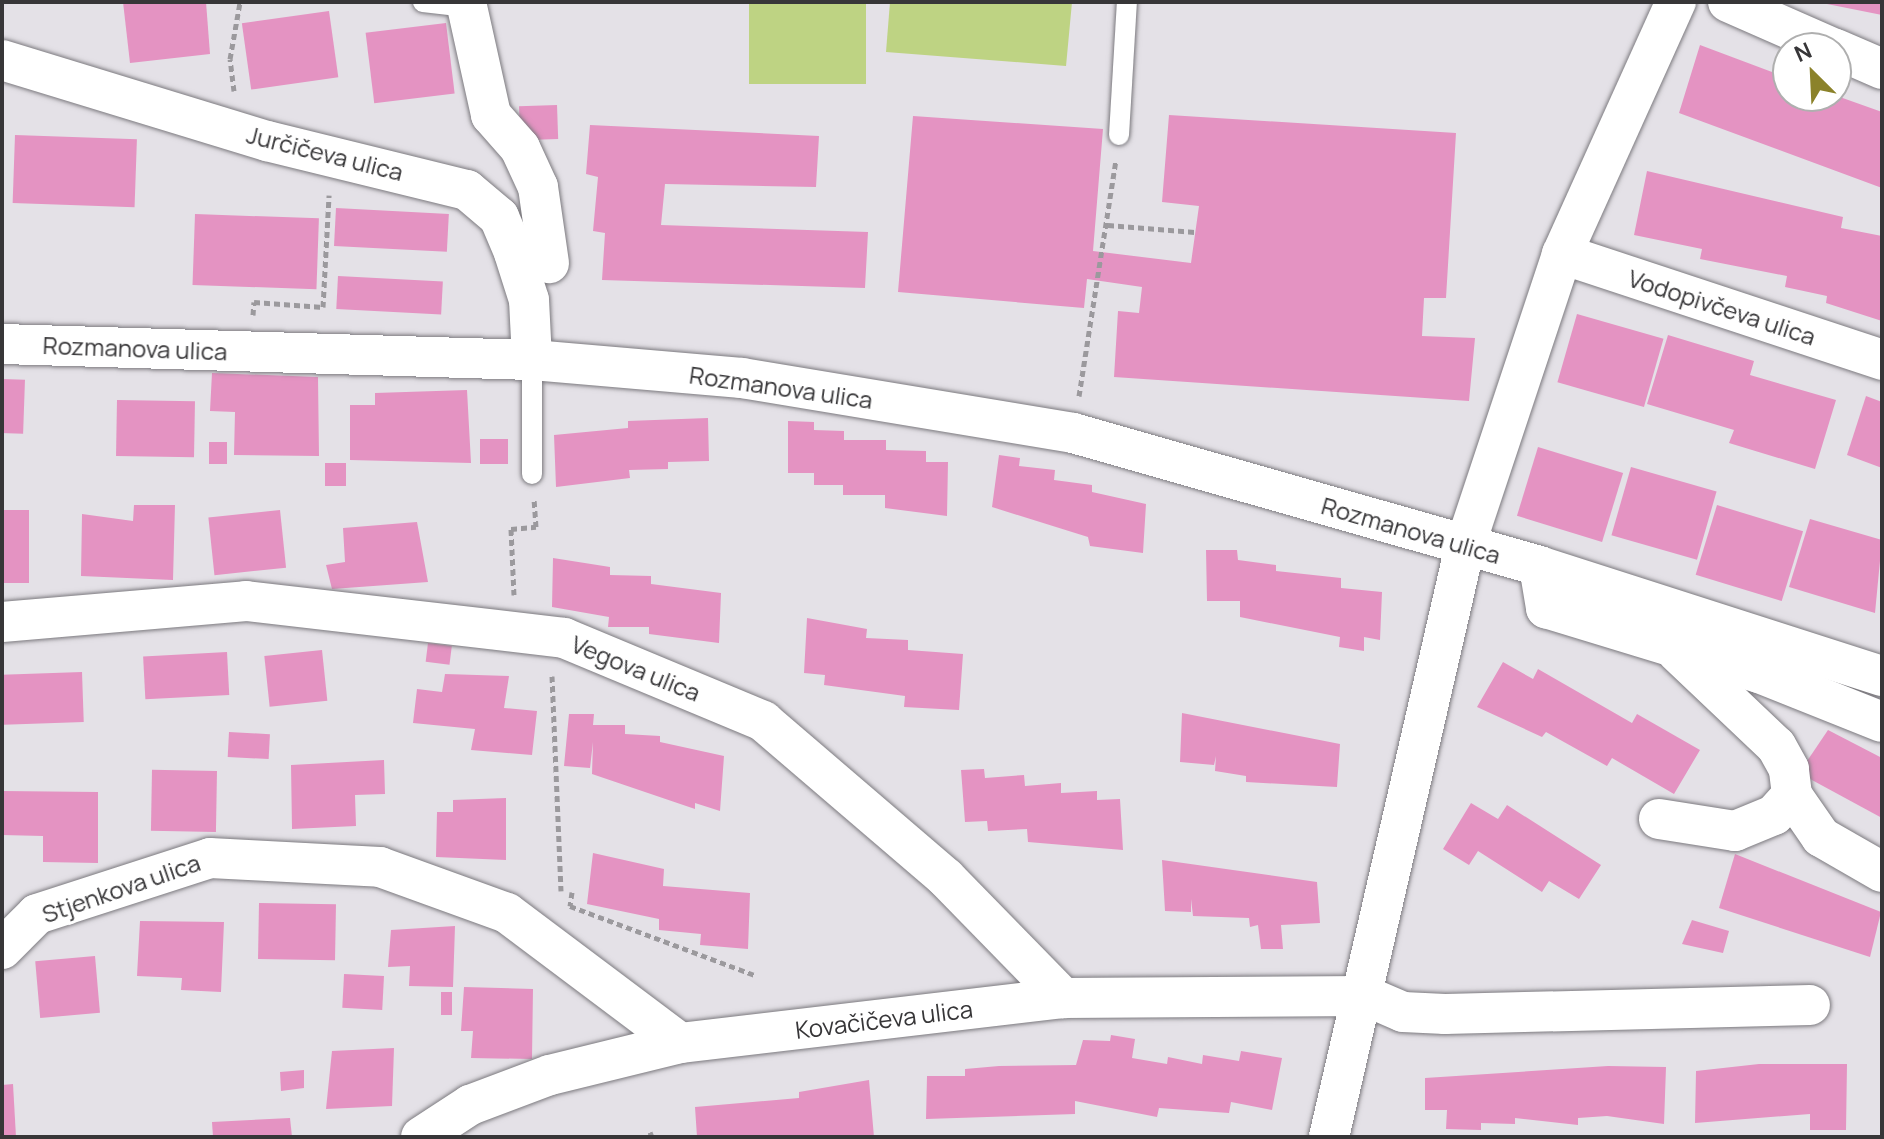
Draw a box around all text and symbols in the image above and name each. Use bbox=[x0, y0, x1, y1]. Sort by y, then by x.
north arrow bbox=[1772, 32, 1852, 112]
text: N bbox=[1790, 35, 1816, 69]
street label: Jurčičeva ulica bbox=[244, 120, 406, 186]
street label: Vodopivčeva ulica bbox=[1625, 263, 1819, 351]
street label: Rozmanova ulica bbox=[42, 330, 228, 366]
street label: Rozmanova ulica bbox=[688, 360, 874, 414]
street label: Rozmanova ulica bbox=[1318, 491, 1504, 569]
street label: Vegova ulica bbox=[567, 629, 705, 707]
street label: Stjenkova ulica bbox=[38, 847, 204, 929]
street label: Kovačičeva ulica bbox=[794, 994, 974, 1044]

